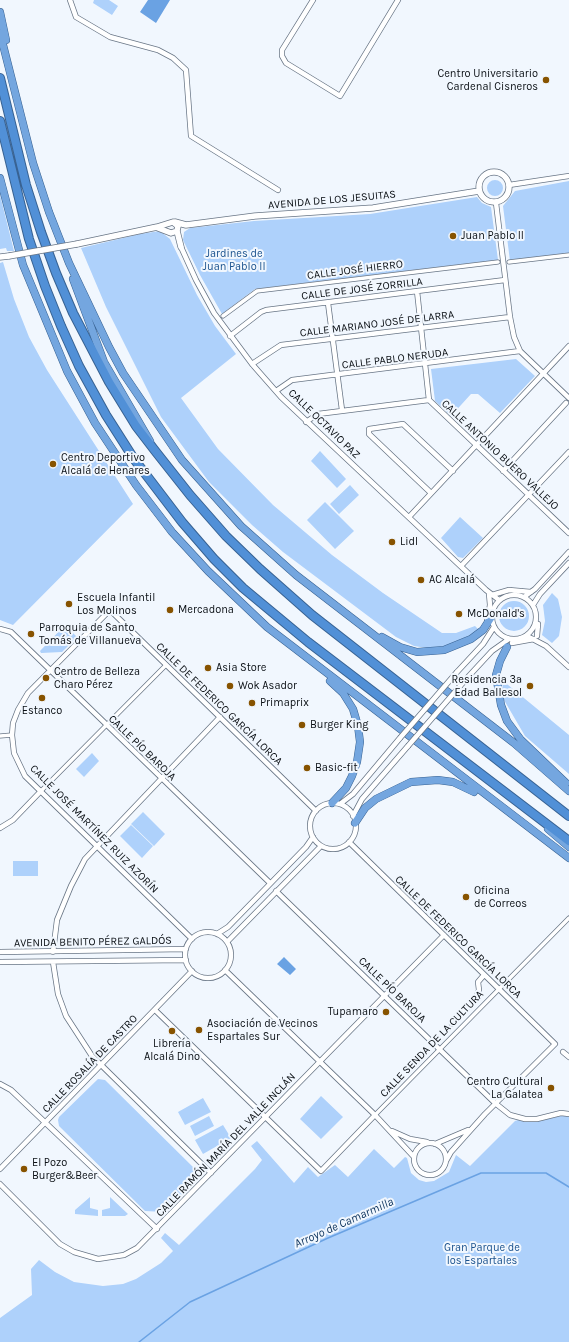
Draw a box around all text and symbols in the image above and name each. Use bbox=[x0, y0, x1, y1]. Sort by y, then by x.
place label: Centro Universitario Cardenal Cisneros bbox=[437, 67, 538, 93]
marker: Centro Universitario Cardenal Cisneros bbox=[541, 75, 551, 85]
street label: AVENIDA DE LOS JESUITAS bbox=[268, 188, 396, 212]
place label: Juan Pablo II bbox=[461, 229, 524, 243]
marker: Juan Pablo II bbox=[448, 231, 458, 241]
park label: Jardines de Juan Pablo II bbox=[203, 247, 265, 273]
street label: CALLE JOSÉ HIERRO bbox=[306, 258, 404, 282]
street label: CALLE DE JOSÉ ZORRILLA bbox=[301, 275, 423, 303]
street label: CALLE MARIANO JOSÉ DE LARRA bbox=[299, 308, 455, 340]
street label: CALLE PABLO NERUDA bbox=[341, 346, 449, 372]
street label: CALLE OCTAVIO PAZ bbox=[285, 386, 363, 462]
street label: CALLE ANTONIO BUERO VALLEJO bbox=[439, 397, 561, 513]
place label: Centro Deportivo Alcalá de Henares bbox=[61, 451, 150, 477]
marker: Centro Deportivo Alcalá de Henares bbox=[48, 459, 58, 469]
place label: Lidl bbox=[400, 535, 418, 549]
marker: Lidl bbox=[387, 537, 397, 547]
place label: AC Alcalá bbox=[429, 573, 475, 587]
marker: AC Alcalá bbox=[416, 575, 426, 585]
place label: Escuela Infantil Los Molinos bbox=[77, 591, 155, 617]
marker: Escuela Infantil Los Molinos bbox=[64, 599, 74, 609]
place label: Mercadona bbox=[178, 603, 234, 617]
marker: Mercadona bbox=[165, 605, 175, 615]
place label: McDonald's bbox=[467, 607, 525, 621]
marker: McDonald's bbox=[454, 609, 464, 619]
place label: Parroquia de Santo Tomás de Villanueva bbox=[39, 621, 141, 647]
marker: Parroquia de Santo Tomás de Villanueva bbox=[26, 629, 36, 639]
street label: CALLE DE FEDERICO GARCÍA LORCA bbox=[153, 640, 285, 768]
place label: Asia Store bbox=[216, 661, 266, 675]
marker: Asia Store bbox=[203, 663, 213, 673]
place label: Centro de Belleza Charo Pérez bbox=[54, 665, 140, 691]
marker: Centro de Belleza Charo Pérez bbox=[41, 673, 51, 683]
place label: Residencia 3ª Edad Ballesol bbox=[452, 673, 522, 699]
place label: Wok Asador bbox=[238, 679, 297, 693]
marker: Wok Asador bbox=[225, 681, 235, 691]
marker: Residencia 3ª Edad Ballesol bbox=[525, 681, 535, 691]
marker: Estanco bbox=[37, 693, 47, 703]
place label: Primaprix bbox=[260, 696, 309, 710]
marker: Primaprix bbox=[247, 698, 257, 708]
place label: Estanco bbox=[22, 704, 62, 718]
street label: CALLE PÍO BAROJA bbox=[105, 712, 179, 784]
place label: Burger King bbox=[310, 718, 369, 732]
marker: Burger King bbox=[297, 720, 307, 730]
place label: Basic-fit bbox=[315, 761, 358, 775]
street label: CALLE JOSÉ MARTÍNEZ RUIZ AZORÍN bbox=[27, 762, 161, 896]
marker: Basic-fit bbox=[302, 763, 312, 773]
street label: CALLE DE FEDERICO GARCÍA LORCA bbox=[392, 873, 524, 1001]
place label: Oficina de Correos bbox=[474, 884, 527, 910]
marker: Oficina de Correos bbox=[461, 892, 471, 902]
street label: AVENIDA BENITO PÉREZ GALDÓS bbox=[14, 934, 172, 950]
street label: CALLE PÍO BAROJA bbox=[355, 954, 429, 1026]
street label: CALLE SENDA DE LA CULTURA bbox=[378, 988, 486, 1100]
place label: Tupamaro bbox=[328, 1005, 378, 1019]
marker: Tupamaro bbox=[381, 1007, 391, 1017]
street label: CALLE ROSALÍA DE CASTRO bbox=[40, 1012, 140, 1116]
place label: Asociación de Vecinos Espartales Sur bbox=[207, 1017, 318, 1043]
marker: Asociación de Vecinos Espartales Sur bbox=[194, 1025, 204, 1035]
marker: Librería Alcalá Dino bbox=[167, 1026, 177, 1036]
place label: Librería Alcalá Dino bbox=[144, 1037, 200, 1063]
street label: CALLE RAMÓN MARÍA DEL VALLE INCLÁN bbox=[154, 1070, 298, 1220]
place label: Centro Cultural La Galatea bbox=[467, 1075, 543, 1101]
marker: Centro Cultural La Galatea bbox=[546, 1083, 556, 1093]
place label: El Pozo Burger&Beer bbox=[32, 1156, 97, 1182]
marker: El Pozo Burger&Beer bbox=[19, 1164, 29, 1174]
water label: Arroyo de Camarmilla bbox=[292, 1195, 396, 1251]
park label: Gran Parque de los Espartales bbox=[444, 1241, 520, 1267]

